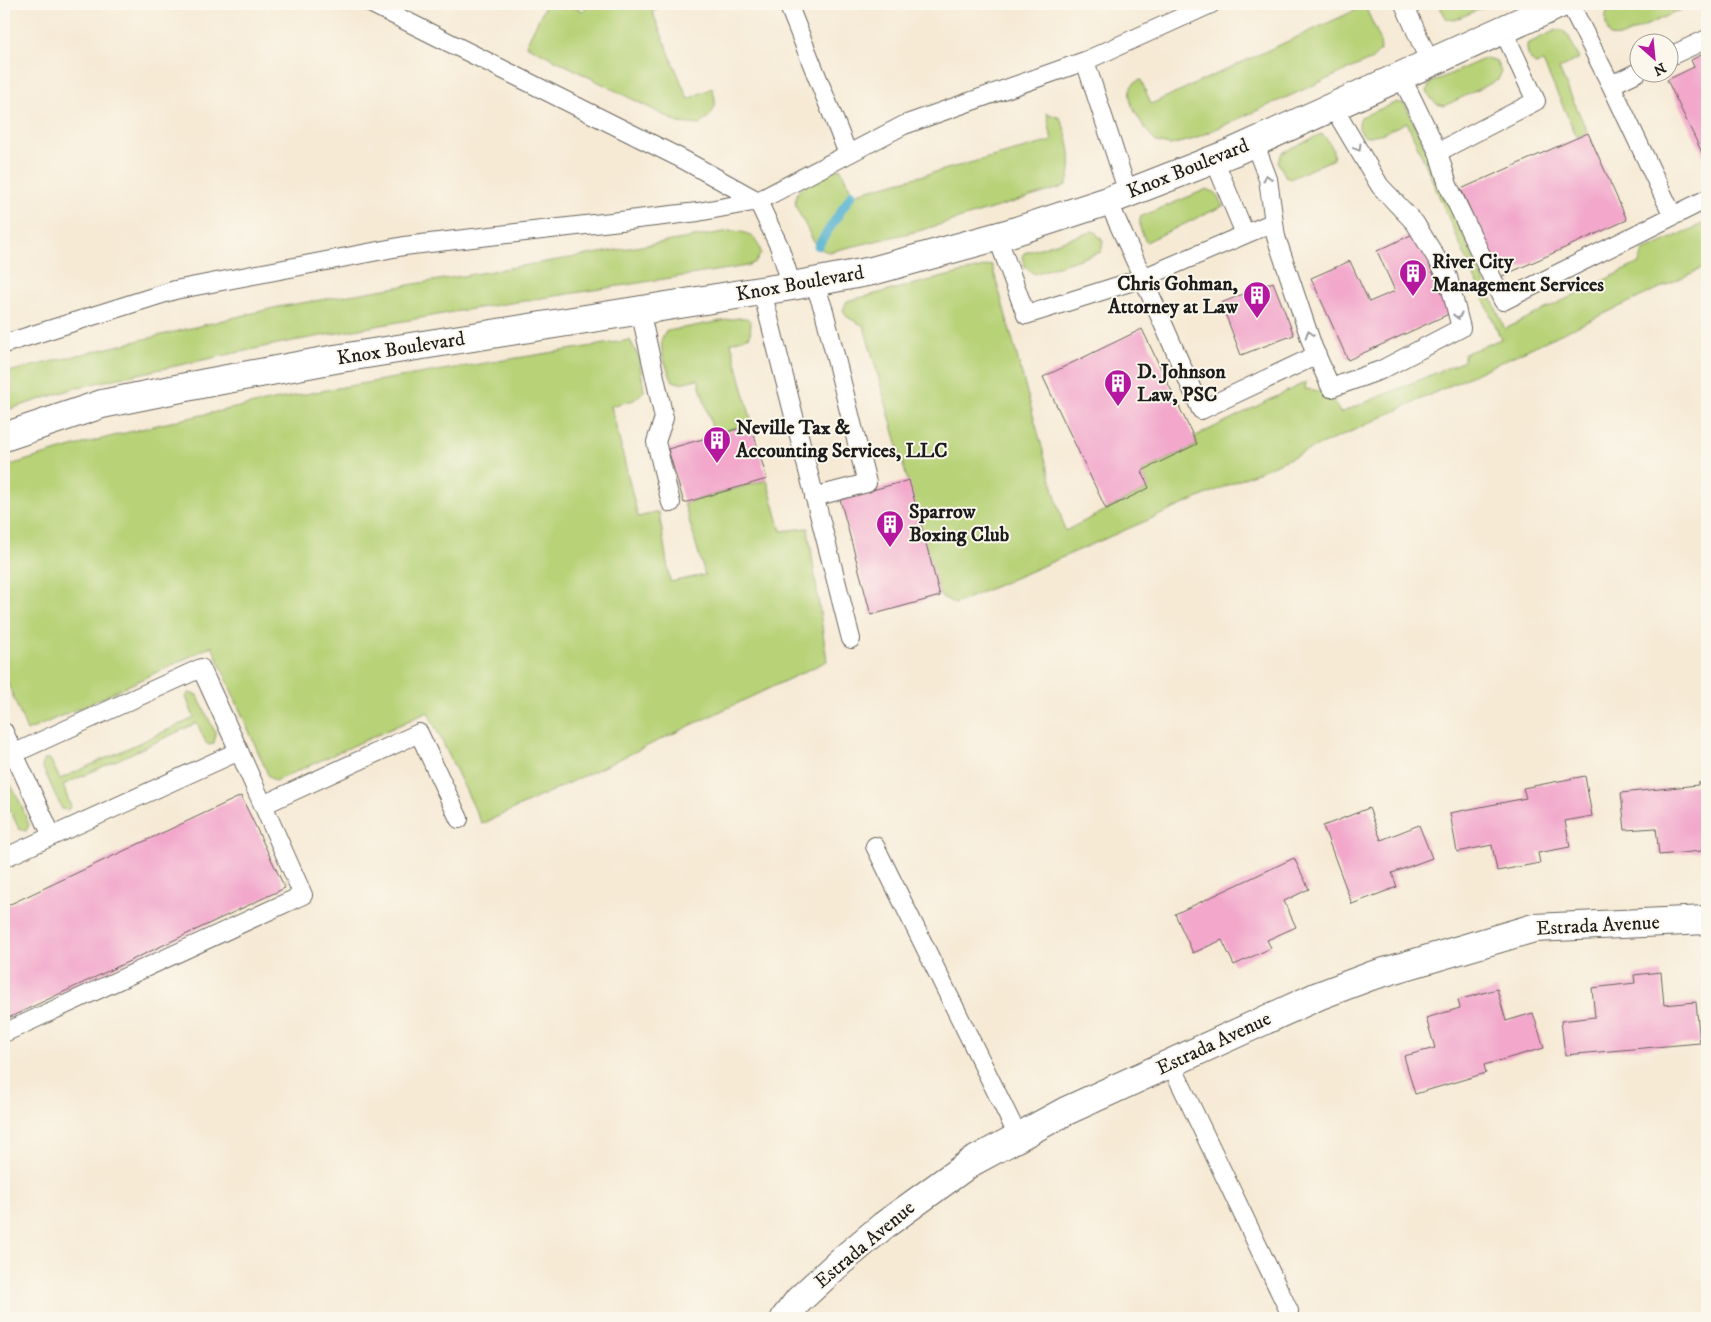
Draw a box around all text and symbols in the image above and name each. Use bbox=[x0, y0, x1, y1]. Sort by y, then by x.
north arrow bbox=[1628, 32, 1678, 82]
text: N bbox=[1650, 58, 1669, 80]
street label: Knox Boulevard bbox=[1123, 133, 1253, 205]
one-way arrow bbox=[1352, 143, 1362, 152]
one-way arrow bbox=[1262, 173, 1273, 182]
place label: River City Management Services bbox=[1432, 250, 1604, 298]
building icon: River City Management Services bbox=[1398, 258, 1428, 297]
street label: Knox Boulevard bbox=[734, 260, 866, 308]
place label: Chris Gohman, Attorney at Law bbox=[1107, 272, 1238, 320]
building icon: Chris Gohman, Attorney at Law bbox=[1242, 280, 1272, 319]
one-way arrow bbox=[1452, 311, 1463, 320]
street label: Knox Boulevard bbox=[335, 327, 467, 371]
one-way arrow bbox=[1304, 330, 1314, 339]
place label: D. Johnson Law, PSC bbox=[1137, 360, 1226, 408]
building icon: D. Johnson Law, PSC bbox=[1103, 368, 1133, 407]
place label: Neville Tax & Accounting Services, LLC bbox=[735, 416, 948, 464]
building icon: Neville Tax & Accounting Services, LLC bbox=[702, 425, 732, 464]
place label: Sparrow Boxing Club bbox=[909, 500, 1010, 548]
building icon: Sparrow Boxing Club bbox=[875, 509, 905, 548]
street label: Estrada Avenue bbox=[1536, 910, 1660, 942]
street label: Estrada Avenue bbox=[1153, 1007, 1275, 1081]
street label: Estrada Avenue bbox=[810, 1196, 920, 1294]

